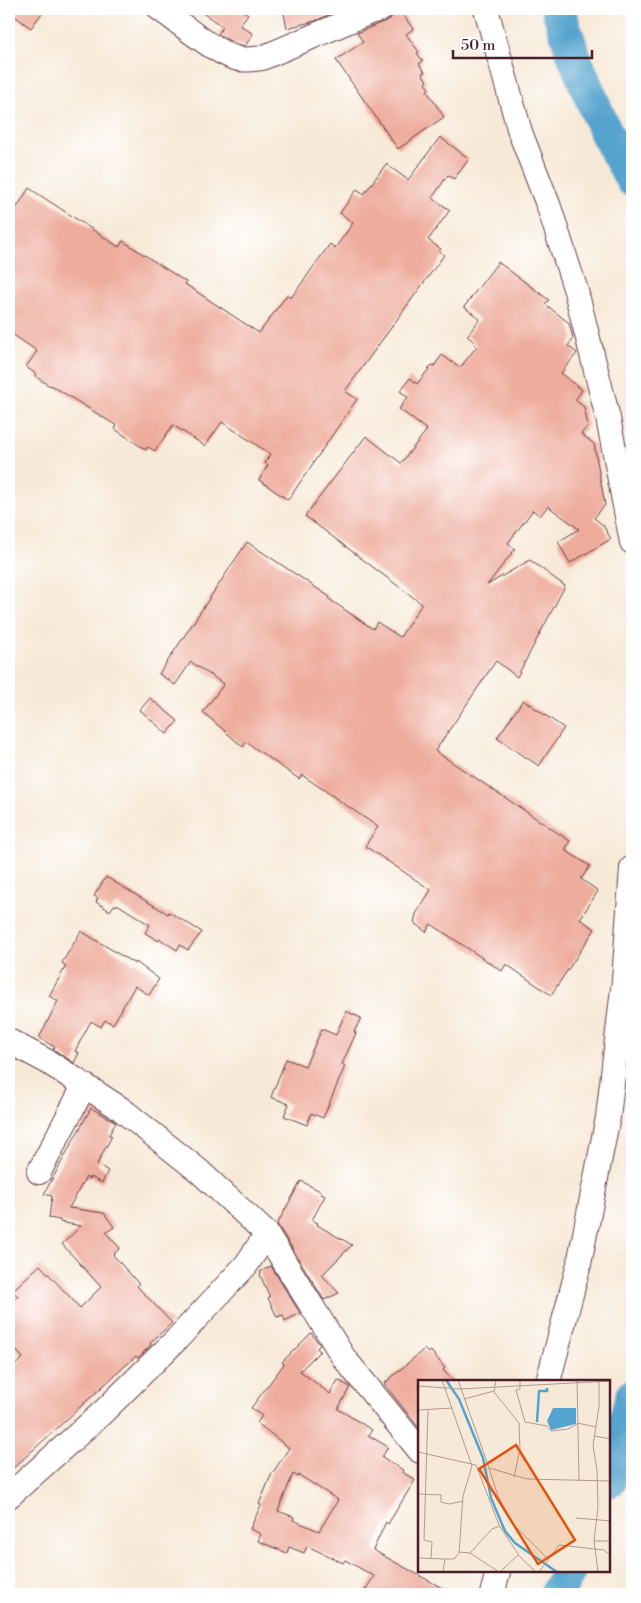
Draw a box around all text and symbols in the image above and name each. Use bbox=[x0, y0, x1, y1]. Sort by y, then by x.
scale bar bbox=[453, 28, 592, 60]
text: 50 m bbox=[461, 36, 495, 55]
inset map bbox=[418, 1380, 611, 1573]

